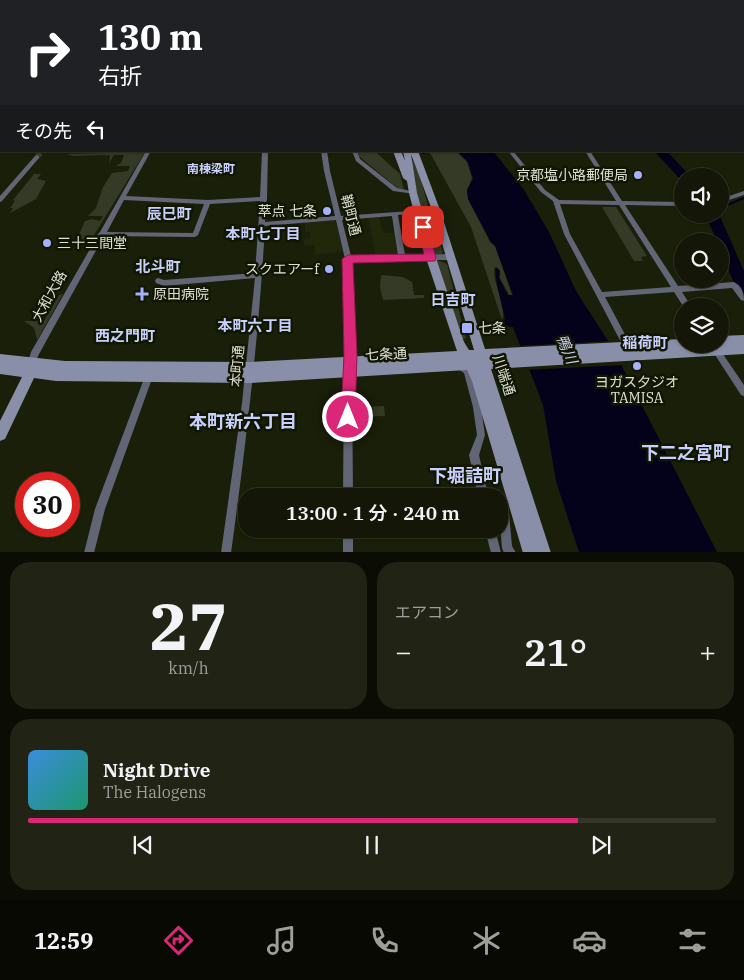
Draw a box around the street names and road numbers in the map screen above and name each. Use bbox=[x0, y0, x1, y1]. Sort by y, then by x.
street label: 鞘町通 bbox=[337, 192, 365, 238]
street label: 大和大路 bbox=[28, 267, 70, 325]
street label: 本町通 bbox=[226, 344, 248, 388]
street label: 七条通 bbox=[365, 344, 407, 364]
street label: 川端通 bbox=[489, 352, 519, 398]

